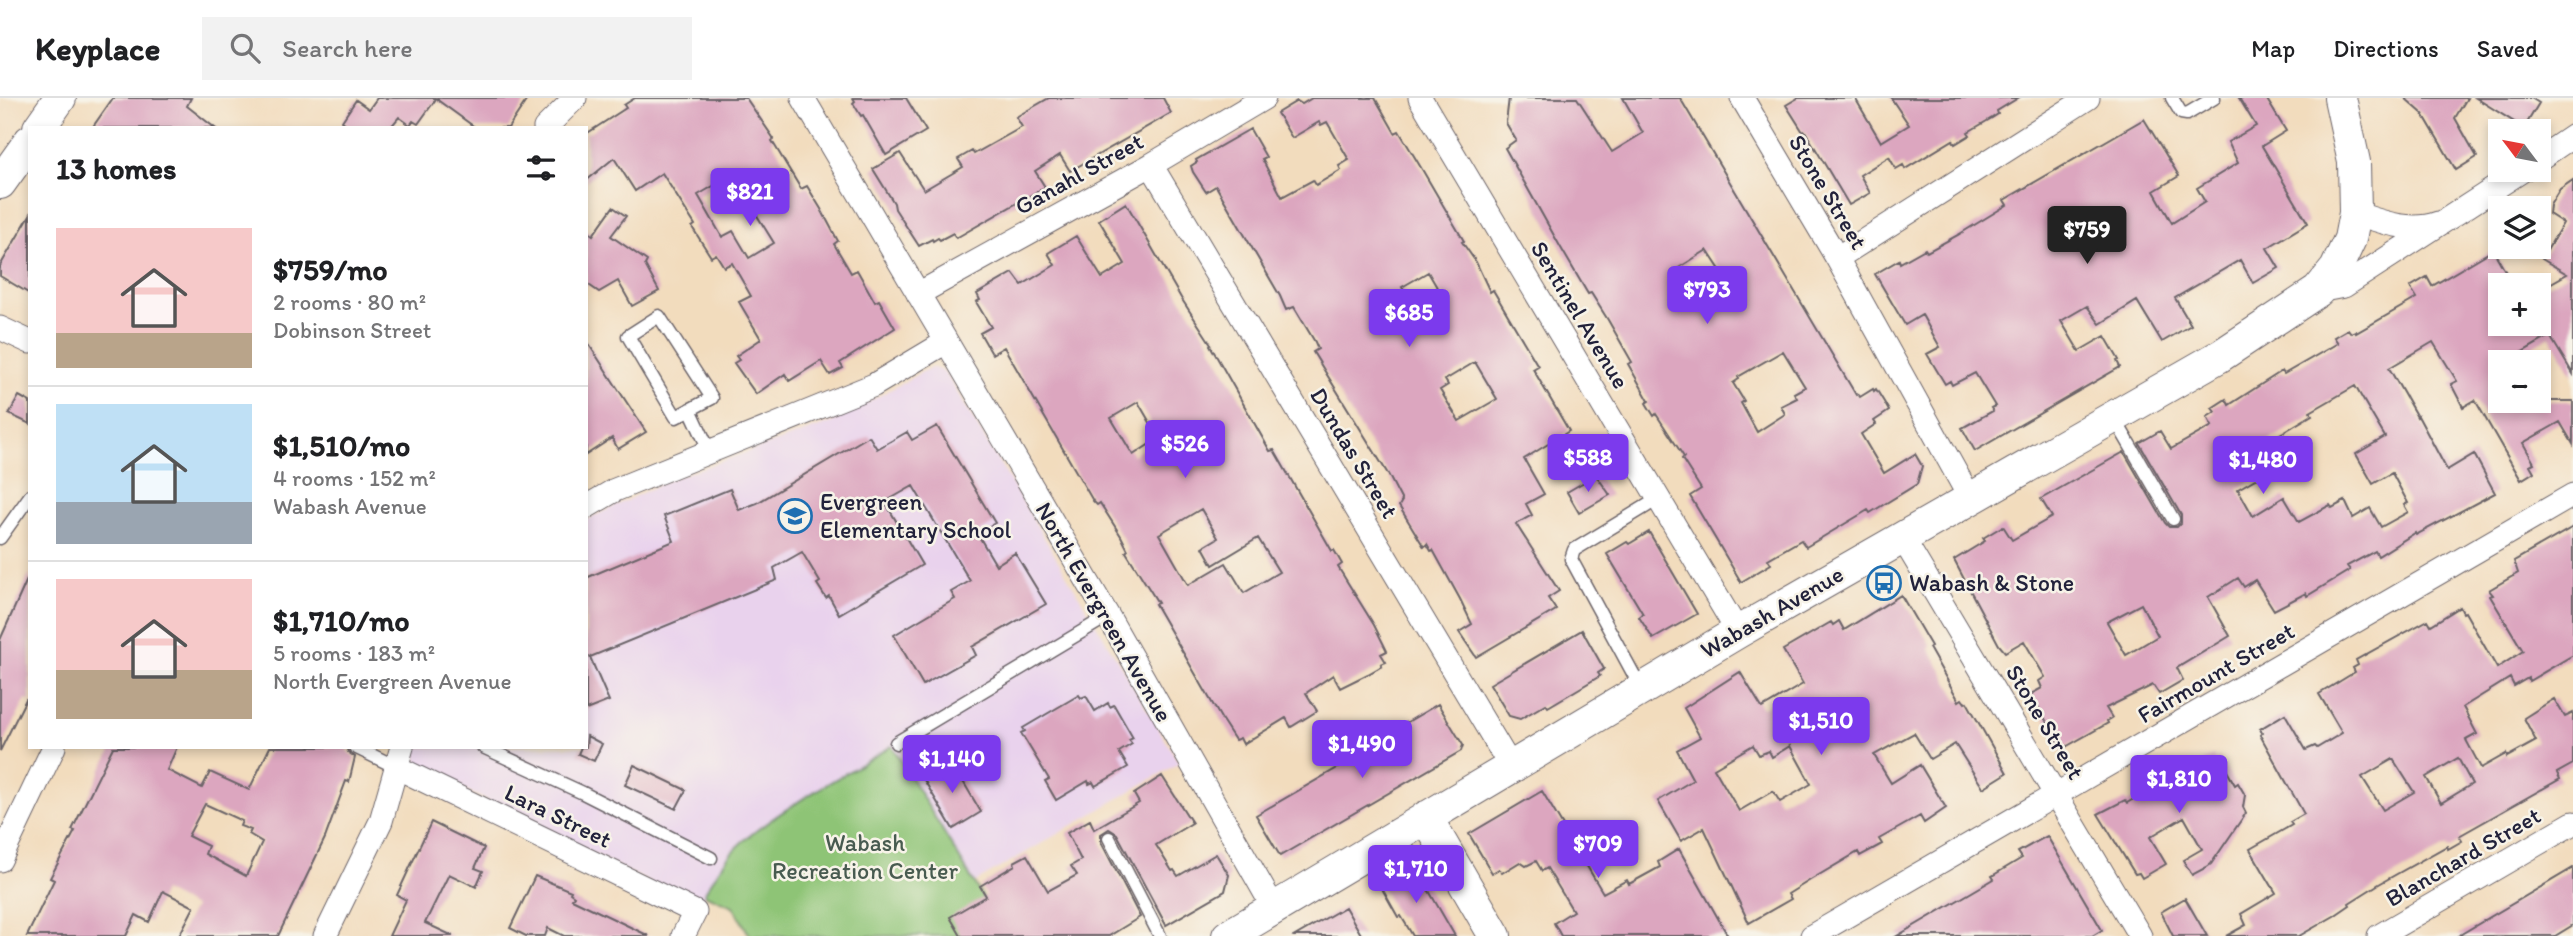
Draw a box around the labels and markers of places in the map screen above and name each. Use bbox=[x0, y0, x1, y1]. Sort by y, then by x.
pin: $821 bbox=[709, 169, 791, 228]
pin: $759 bbox=[2046, 206, 2128, 266]
pin: $793 bbox=[1666, 266, 1748, 326]
pin: $685 bbox=[1368, 289, 1450, 349]
pin: $526 bbox=[1144, 420, 1226, 480]
pin: $588 bbox=[1547, 434, 1629, 494]
pin: $1,480 bbox=[2206, 436, 2320, 496]
place label: Evergreen Elementary School bbox=[820, 487, 1012, 544]
school or university icon: Evergreen Elementary School bbox=[776, 497, 814, 535]
bus stop icon: Wabash & Stone bbox=[1865, 564, 1903, 602]
place label: Wabash & Stone bbox=[1909, 568, 2074, 597]
pin: $1,510 bbox=[1764, 698, 1878, 757]
pin: $1,490 bbox=[1305, 720, 1419, 780]
pin: $1,140 bbox=[895, 736, 1009, 795]
pin: $1,810 bbox=[2122, 756, 2236, 815]
pin: $709 bbox=[1557, 820, 1639, 880]
pin: $1,710 bbox=[1359, 846, 1473, 905]

